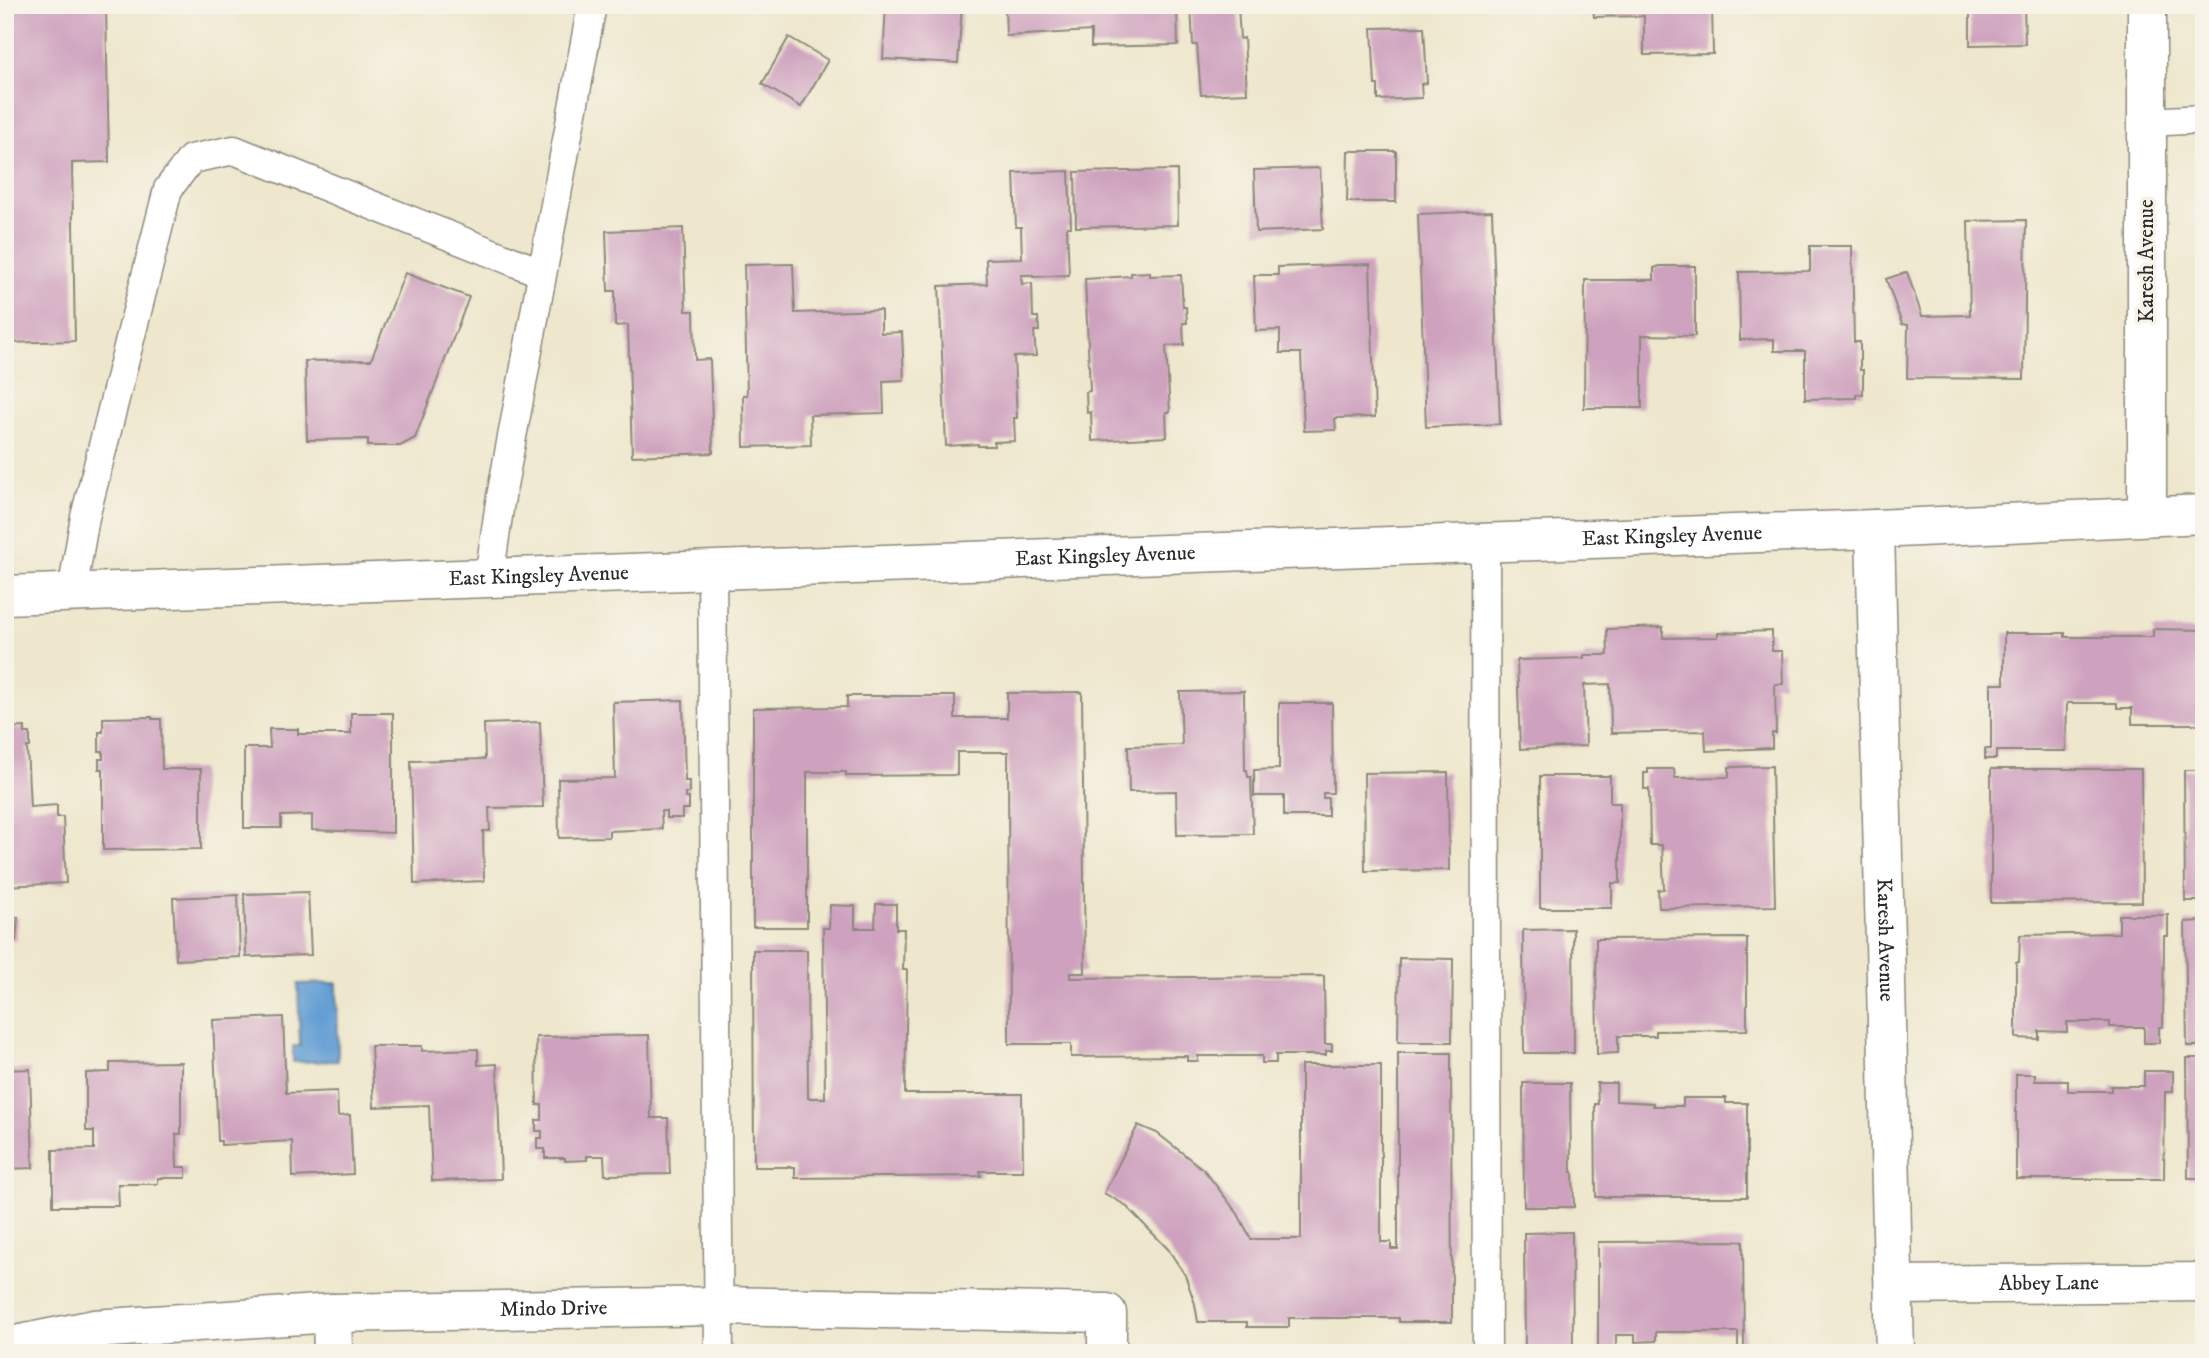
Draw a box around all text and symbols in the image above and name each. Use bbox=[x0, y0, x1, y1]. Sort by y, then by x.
street label: Karesh Avenue bbox=[2134, 199, 2160, 323]
street label: East Kingsley Avenue bbox=[1581, 520, 1763, 552]
street label: East Kingsley Avenue bbox=[1015, 540, 1196, 572]
street label: East Kingsley Avenue bbox=[448, 560, 630, 592]
street label: Karesh Avenue bbox=[1870, 878, 1899, 1002]
street label: Abbey Lane bbox=[1999, 1270, 2099, 1297]
street label: Mindo Drive bbox=[500, 1295, 608, 1323]

